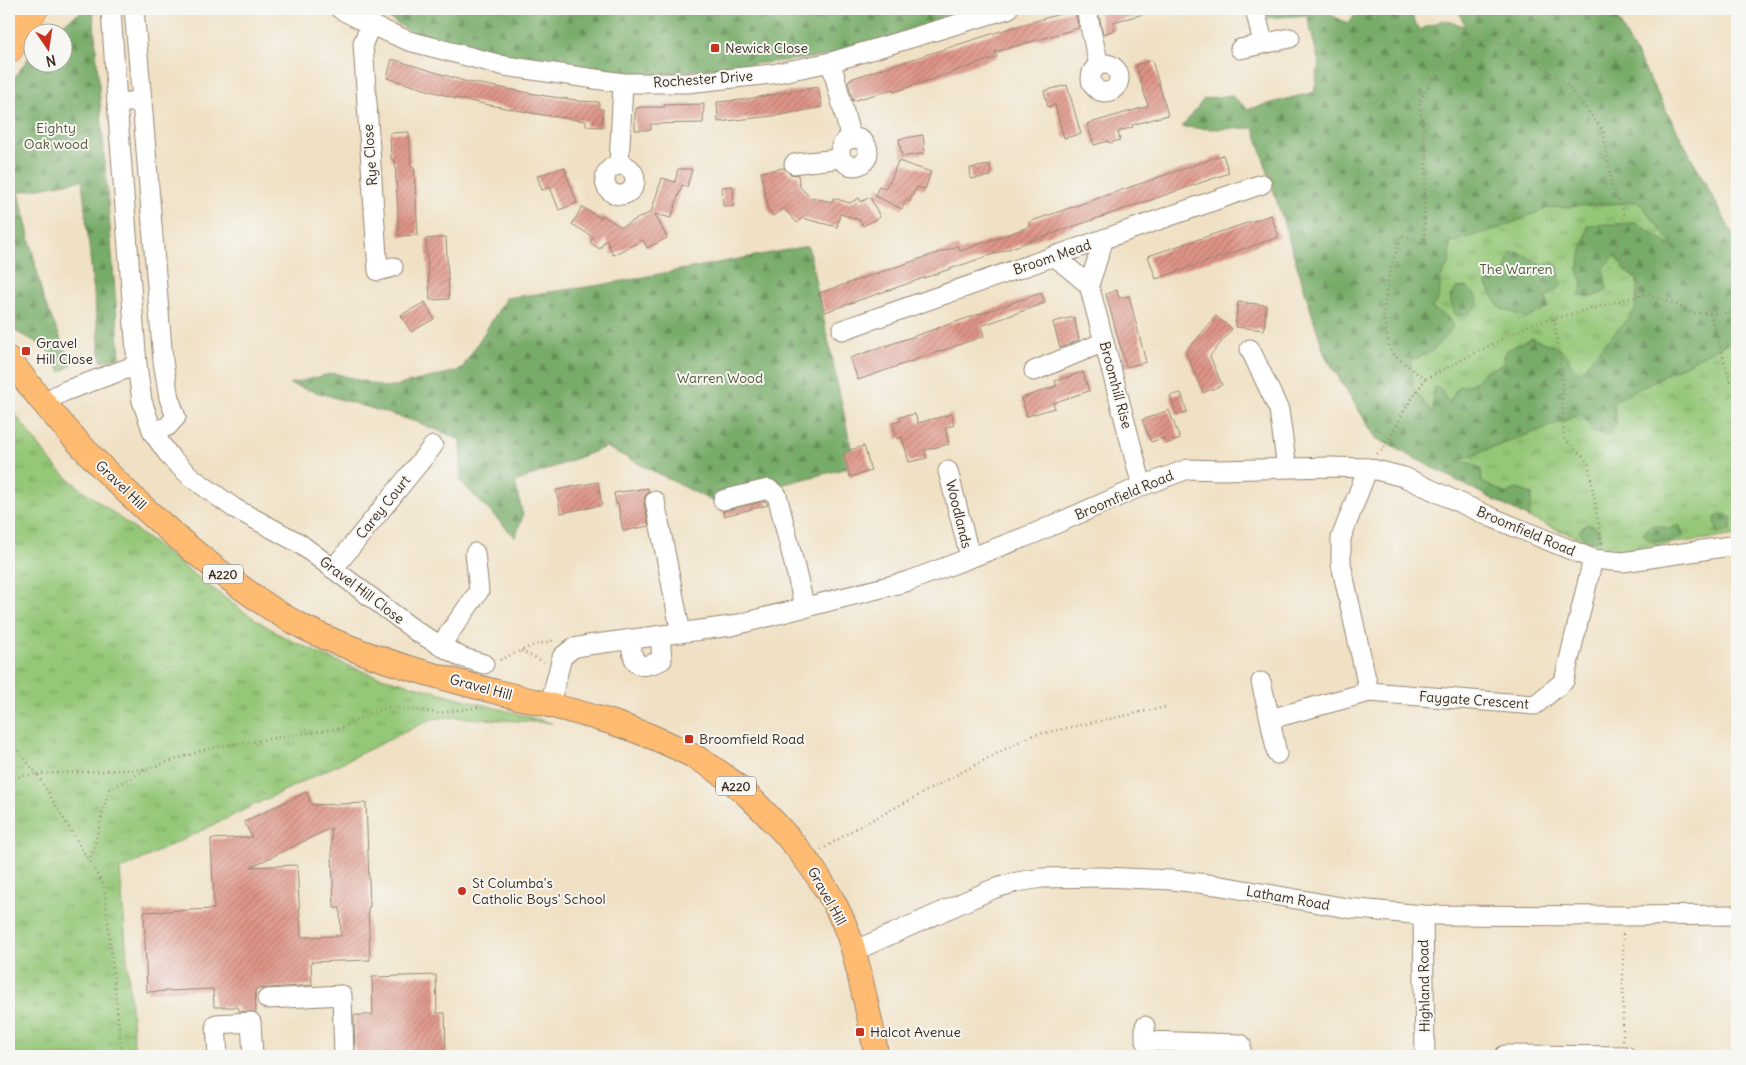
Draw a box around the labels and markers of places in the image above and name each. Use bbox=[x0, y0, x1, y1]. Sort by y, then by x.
place label: Newick Close bbox=[725, 39, 808, 57]
marker: Newick Close bbox=[709, 42, 721, 54]
place label: Gravel Hill Close bbox=[36, 334, 93, 368]
marker: Gravel Hill Close bbox=[20, 345, 32, 357]
place label: Broomfield Road bbox=[699, 730, 805, 748]
marker: Broomfield Road bbox=[683, 733, 695, 745]
place label: St Columba's Catholic Boys' School bbox=[472, 874, 606, 908]
marker: St Columba's Catholic Boys' School bbox=[456, 885, 468, 897]
place label: Halcot Avenue bbox=[870, 1023, 961, 1041]
marker: Halcot Avenue bbox=[854, 1026, 866, 1038]

